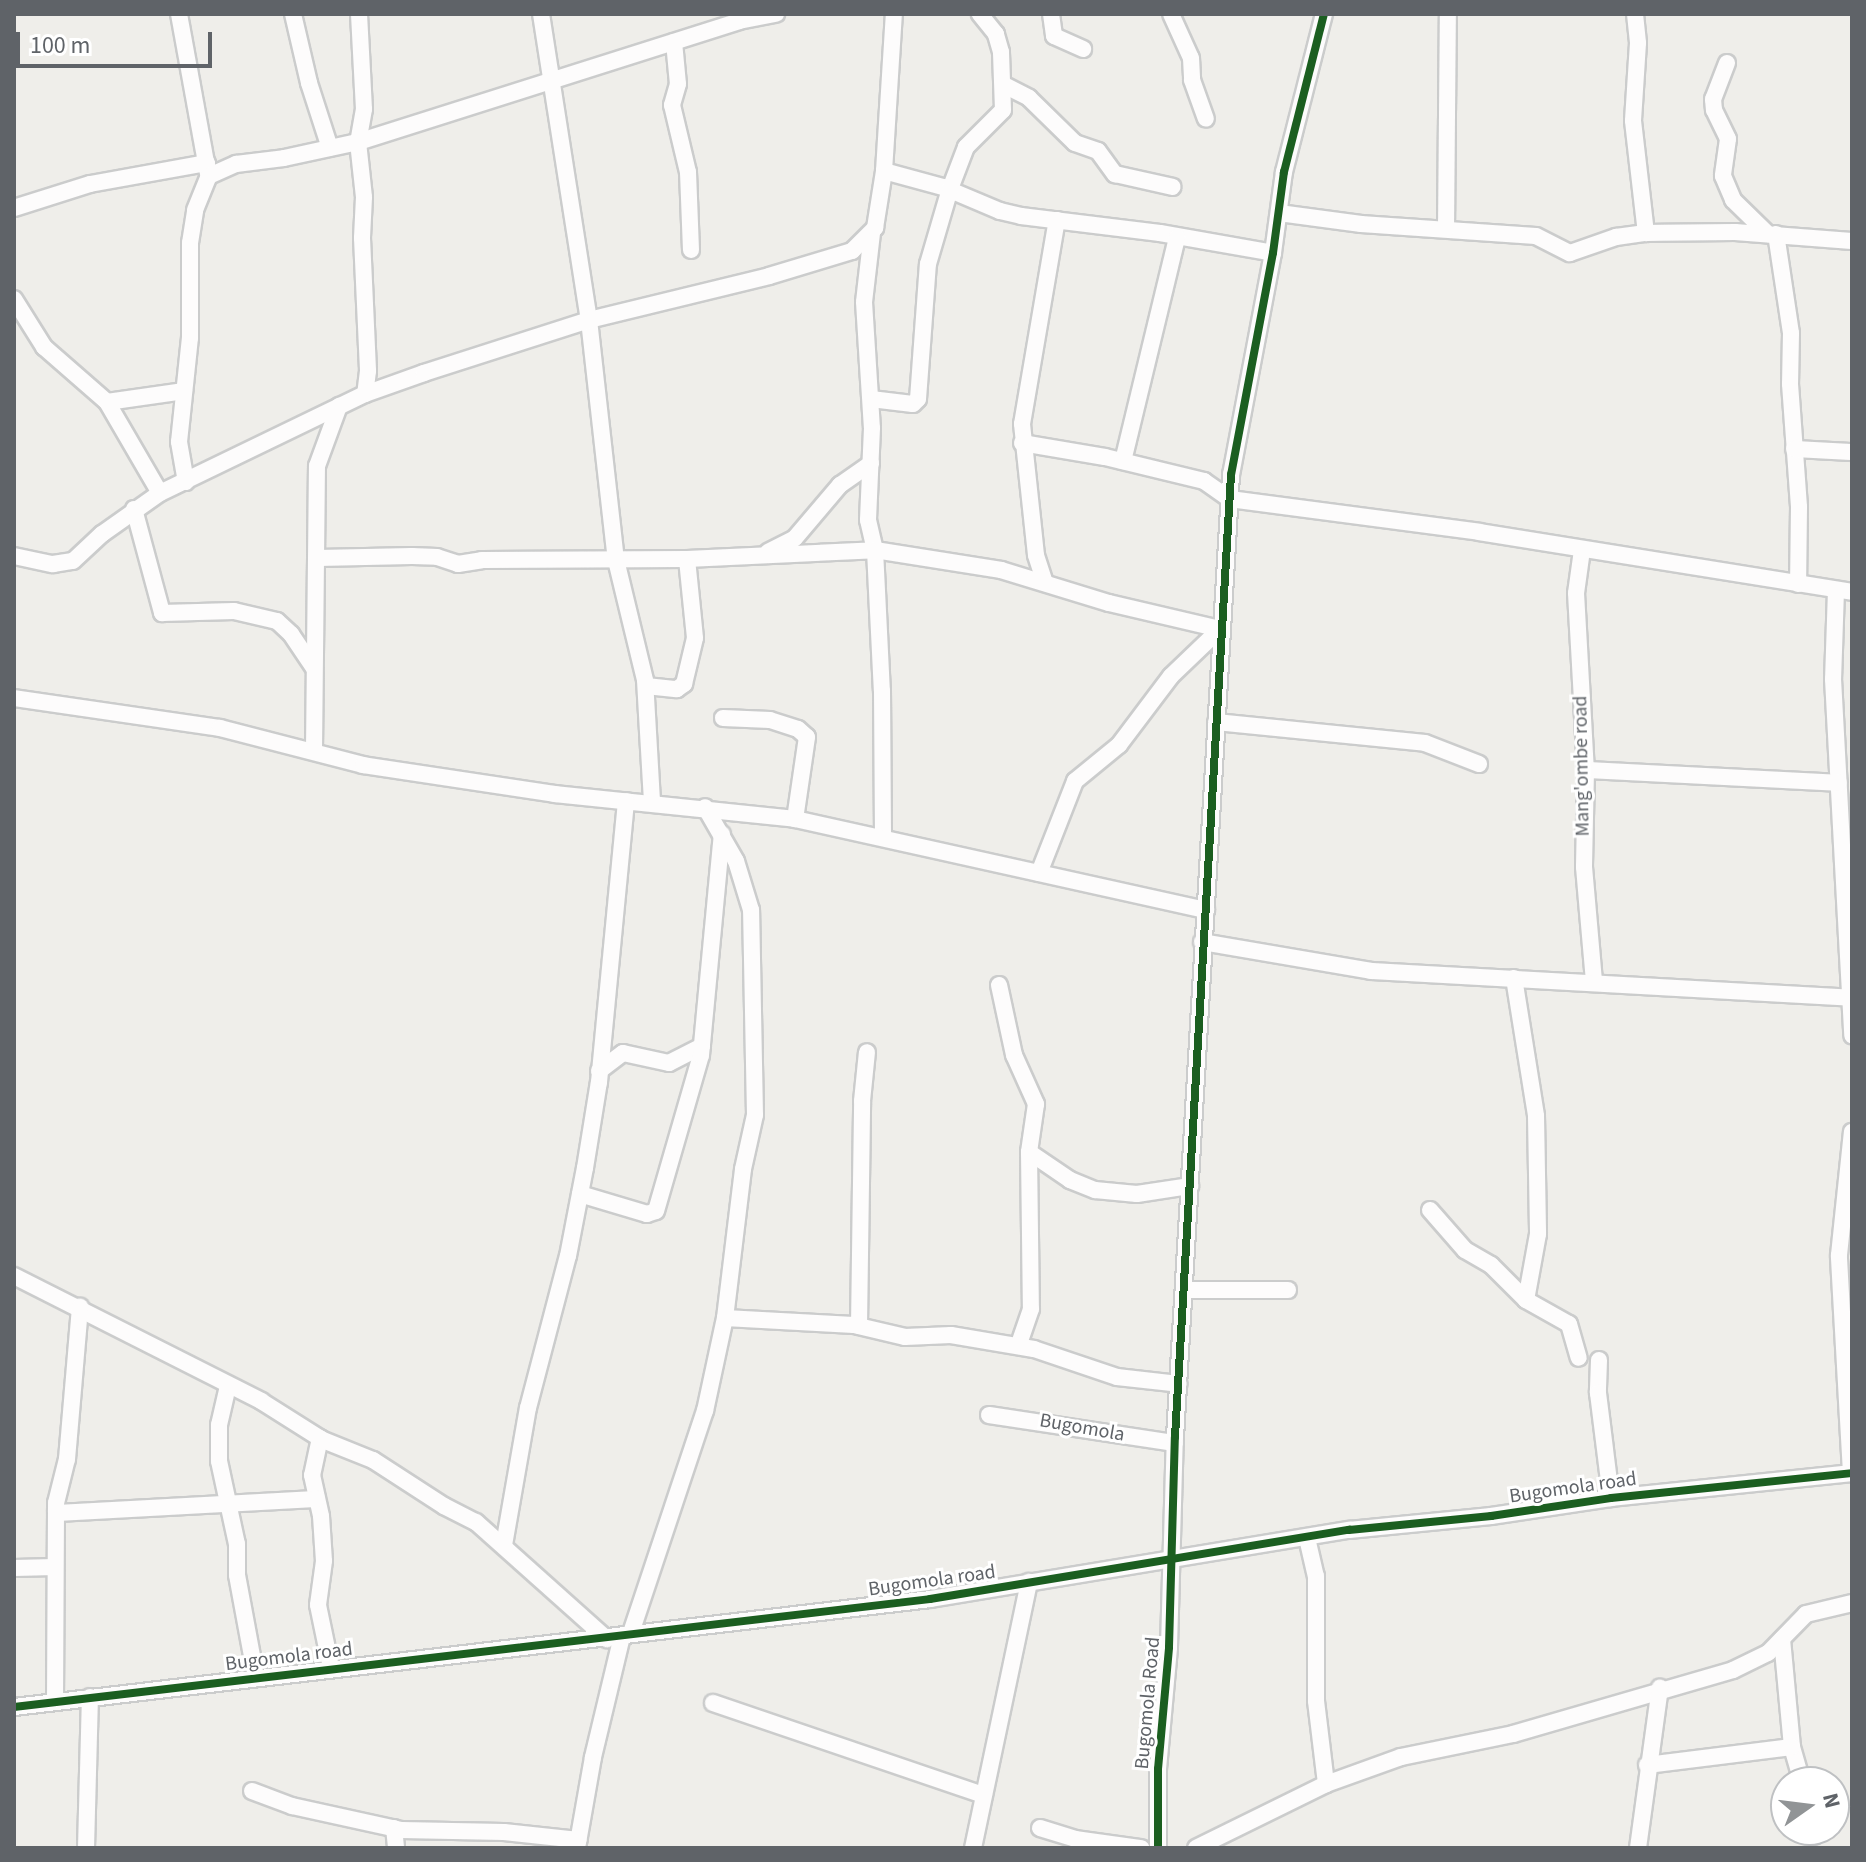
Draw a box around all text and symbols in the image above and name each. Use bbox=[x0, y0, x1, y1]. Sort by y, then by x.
scale bar bbox=[20, 16, 216, 66]
text: 100 m bbox=[30, 28, 90, 63]
street label: Mang'ombe road bbox=[1569, 695, 1595, 837]
street label: Bugomola bbox=[1038, 1409, 1126, 1447]
street label: Bugomola road bbox=[1508, 1467, 1638, 1509]
street label: Bugomola road bbox=[867, 1560, 997, 1602]
street label: Bugomola Road bbox=[1130, 1636, 1166, 1770]
street label: Bugomola road bbox=[224, 1637, 354, 1677]
north arrow bbox=[1770, 1766, 1850, 1846]
text: N bbox=[1814, 1790, 1849, 1812]

